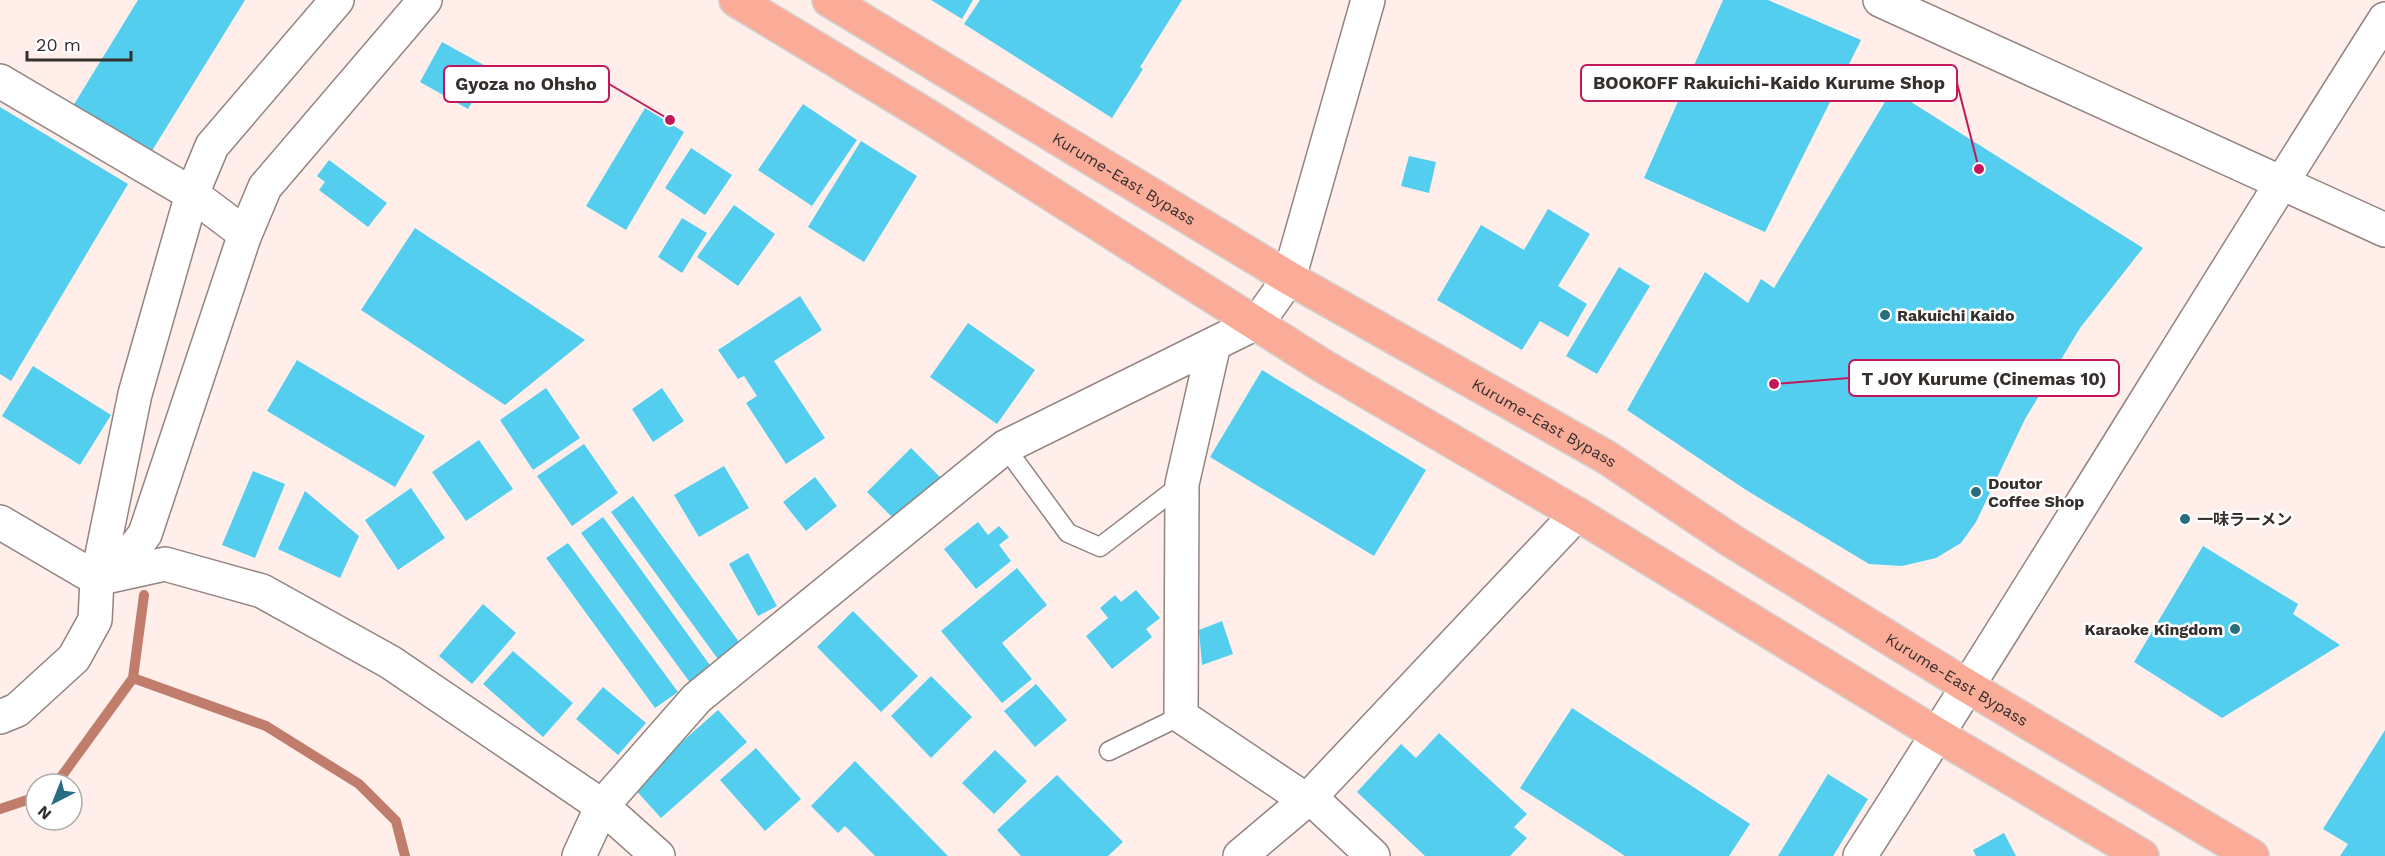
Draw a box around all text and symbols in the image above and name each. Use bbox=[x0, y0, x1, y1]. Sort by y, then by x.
scale bar bbox=[27, 24, 130, 62]
text: 20 m bbox=[36, 34, 81, 55]
callout: BOOKOFF Rakuichi-Kaido Kurume Shop bbox=[1581, 65, 1957, 101]
callout: Gyoza no Ohsho bbox=[444, 66, 609, 102]
text: BOOKOFF Rakuichi-Kaido Kurume Shop bbox=[1593, 72, 1945, 93]
text: Gyoza no Ohsho bbox=[455, 73, 597, 94]
street label: Kurume-East Bypass bbox=[1049, 128, 1199, 229]
place label: Rakuichi Kaido bbox=[1897, 306, 2015, 325]
marker: Rakuichi Kaido bbox=[1878, 308, 1892, 322]
callout: T JOY Kurume (Cinemas 10) bbox=[1849, 360, 2119, 396]
text: T JOY Kurume (Cinemas 10) bbox=[1861, 368, 2107, 389]
street label: Kurume-East Bypass bbox=[1469, 374, 1621, 471]
place label: Doutor Coffee Shop bbox=[1988, 474, 2084, 511]
marker: Doutor Coffee Shop bbox=[1969, 485, 1983, 499]
place label: 一味ラーメン bbox=[2197, 510, 2292, 529]
marker: 一味ラーメン bbox=[2178, 512, 2192, 526]
place label: Karaoke Kingdom bbox=[2085, 620, 2223, 639]
marker: Karaoke Kingdom bbox=[2228, 622, 2242, 636]
street label: Kurume-East Bypass bbox=[1882, 629, 2032, 730]
north arrow bbox=[24, 772, 84, 832]
text: N bbox=[34, 802, 55, 824]

